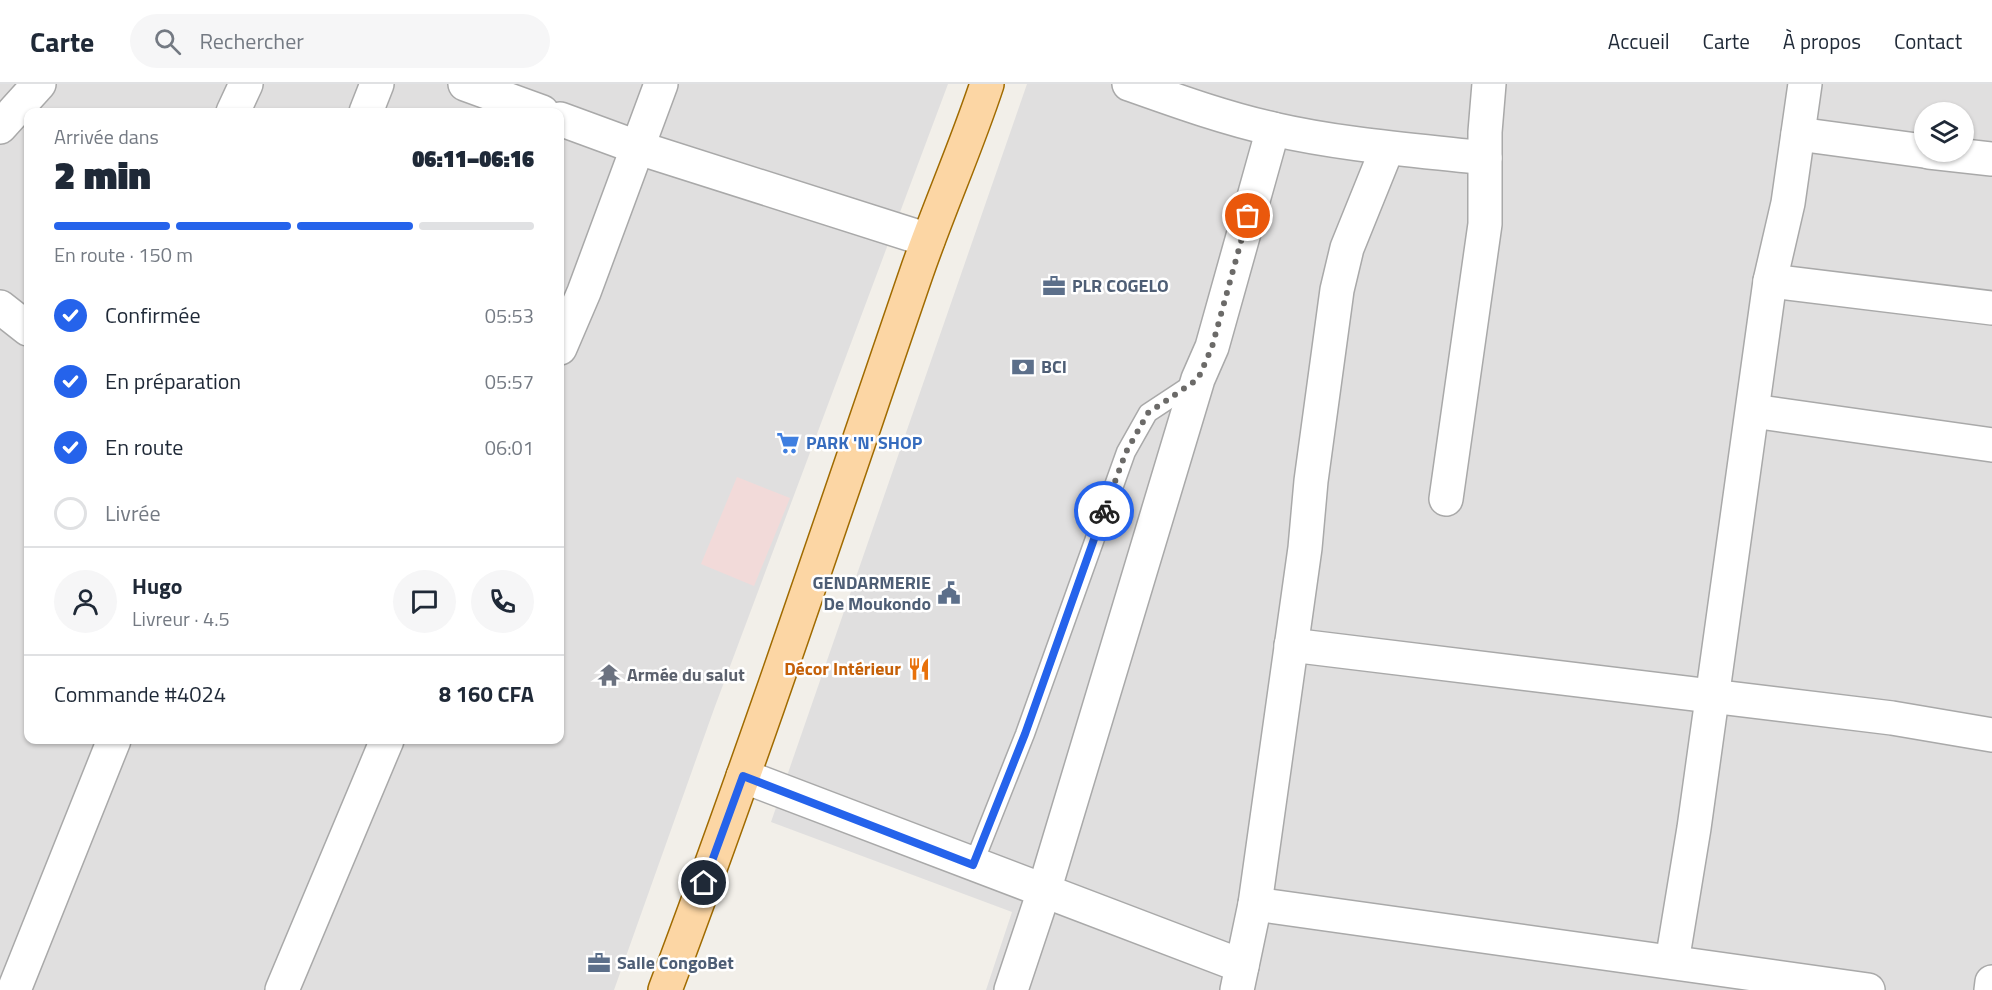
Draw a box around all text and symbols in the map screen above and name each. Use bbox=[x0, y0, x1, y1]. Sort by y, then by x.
search box bbox=[130, 14, 550, 68]
text: Carte bbox=[30, 20, 94, 63]
text: Rechercher bbox=[199, 24, 304, 58]
icon: search bbox=[151, 25, 184, 58]
text: Accueil bbox=[1608, 25, 1670, 57]
text: Carte bbox=[1703, 25, 1750, 57]
text: À propos bbox=[1783, 25, 1861, 57]
text: Contact bbox=[1894, 25, 1962, 57]
map controls bbox=[1914, 102, 1974, 162]
button: layers bbox=[1914, 102, 1974, 162]
text: Arrivée dans bbox=[54, 121, 159, 152]
text: 06:11–06:16 bbox=[412, 142, 534, 176]
text: 2 min bbox=[54, 145, 151, 204]
pin bbox=[1222, 190, 1273, 241]
icon: bag bbox=[1231, 199, 1264, 232]
text: En route · 150 m bbox=[54, 239, 193, 270]
place label: PLR COGELO bbox=[1072, 272, 1169, 299]
office icon: PLR COGELO bbox=[1041, 273, 1067, 299]
text: Confirmée bbox=[105, 298, 201, 332]
icon: check bbox=[54, 299, 87, 332]
text: 05:53 bbox=[485, 300, 534, 331]
place label: BCI bbox=[1041, 353, 1067, 380]
bank icon: BCI bbox=[1010, 354, 1036, 380]
text: En préparation bbox=[105, 364, 241, 398]
icon: check bbox=[54, 365, 87, 398]
text: 05:57 bbox=[485, 366, 534, 397]
place label: PARK 'N' SHOP bbox=[806, 429, 923, 456]
text: En route bbox=[105, 430, 183, 464]
supermarket icon: PARK 'N' SHOP bbox=[775, 430, 801, 456]
icon: check bbox=[54, 431, 87, 464]
text: 06:01 bbox=[485, 432, 534, 463]
courier bbox=[1074, 481, 1134, 541]
icon: bike bbox=[1088, 495, 1121, 528]
text: Livrée bbox=[105, 496, 161, 530]
text: Hugo bbox=[132, 569, 183, 603]
place label: GENDARMERIE De Moukondo bbox=[813, 569, 931, 617]
button: person bbox=[54, 570, 117, 633]
button: chat bbox=[393, 570, 456, 633]
button: phone bbox=[471, 570, 534, 633]
public building icon: GENDARMERIE De Moukondo bbox=[936, 580, 962, 606]
text: Livreur · 4.5 bbox=[132, 603, 230, 634]
place label: Décor Intérieur bbox=[784, 655, 901, 682]
restaurant icon: Décor Intérieur bbox=[906, 656, 932, 682]
place label: Armée du salut bbox=[627, 661, 745, 688]
temple icon: Armée du salut bbox=[596, 662, 622, 688]
text: Commande #4024 bbox=[54, 677, 226, 711]
text: 8 160 CFA bbox=[439, 677, 534, 711]
pin bbox=[678, 857, 729, 908]
icon: home bbox=[687, 866, 720, 899]
place label: Salle CongoBet bbox=[617, 949, 734, 976]
office icon: Salle CongoBet bbox=[586, 950, 612, 976]

